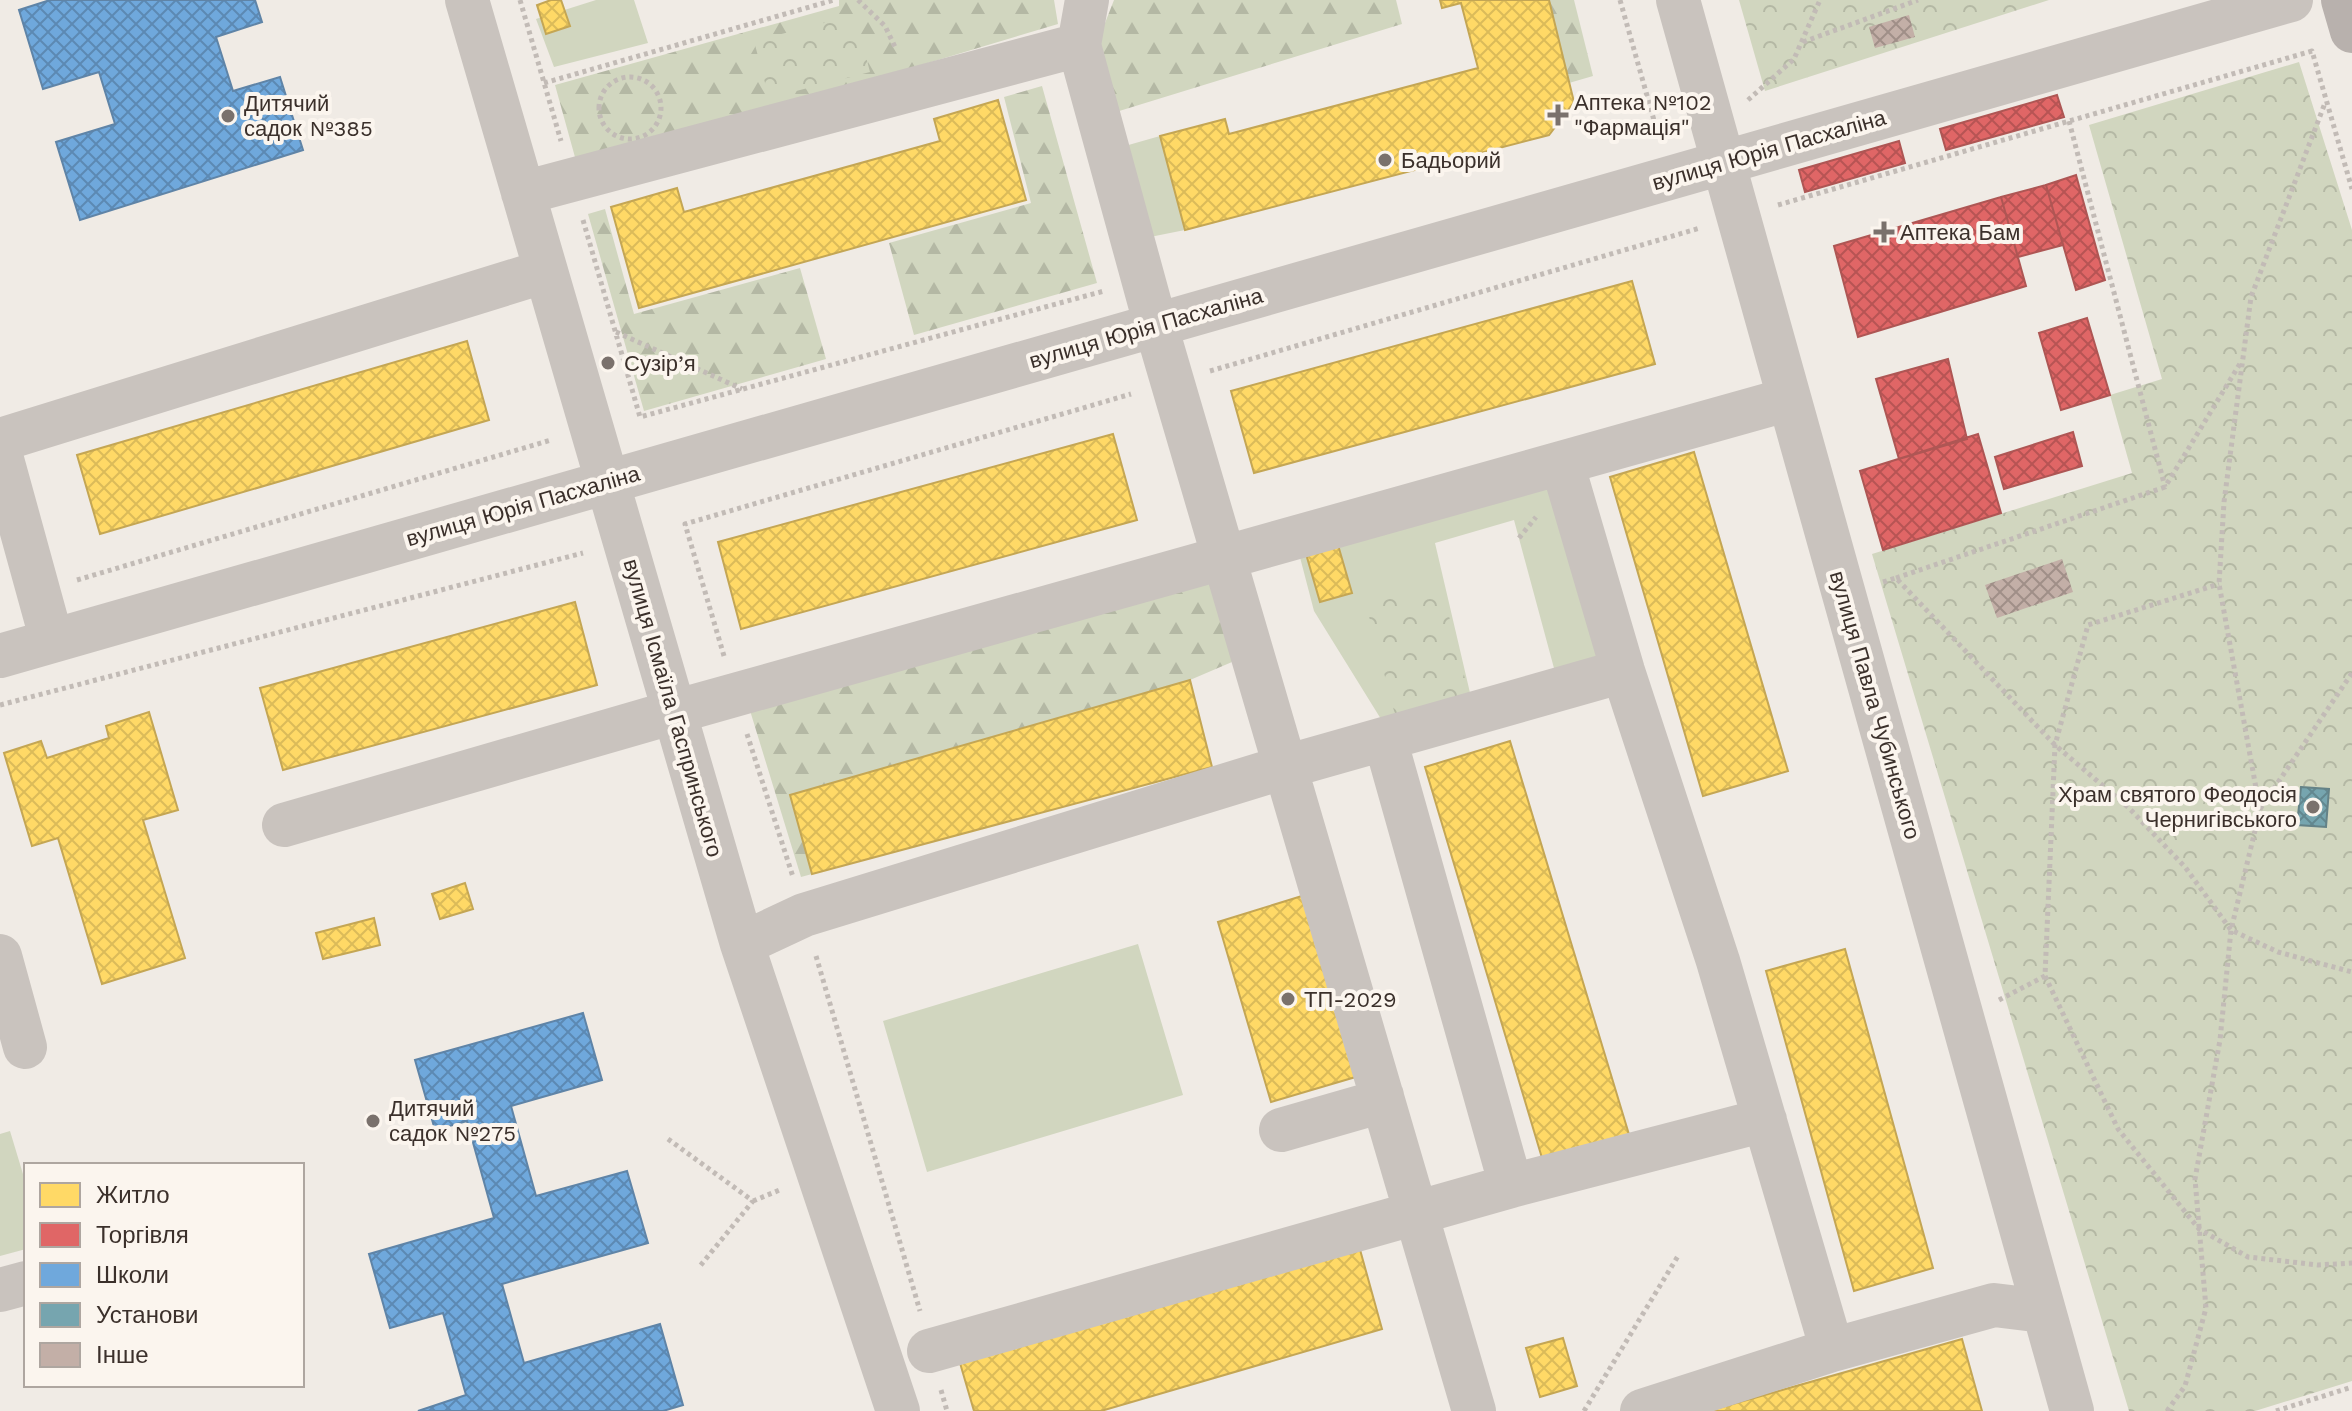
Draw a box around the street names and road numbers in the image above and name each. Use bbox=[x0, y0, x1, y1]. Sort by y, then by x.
street label: вулиця Юрія Пасхаліна bbox=[1649, 104, 1889, 195]
street label: вулиця Юрія Пасхаліна bbox=[1026, 282, 1266, 373]
street label: вулиця Юрія Пасхаліна bbox=[403, 460, 643, 551]
street label: вулиця Ісмаїла Гаспринського bbox=[618, 556, 728, 860]
street label: вулиця Павла Чубинського bbox=[1825, 568, 1925, 842]

